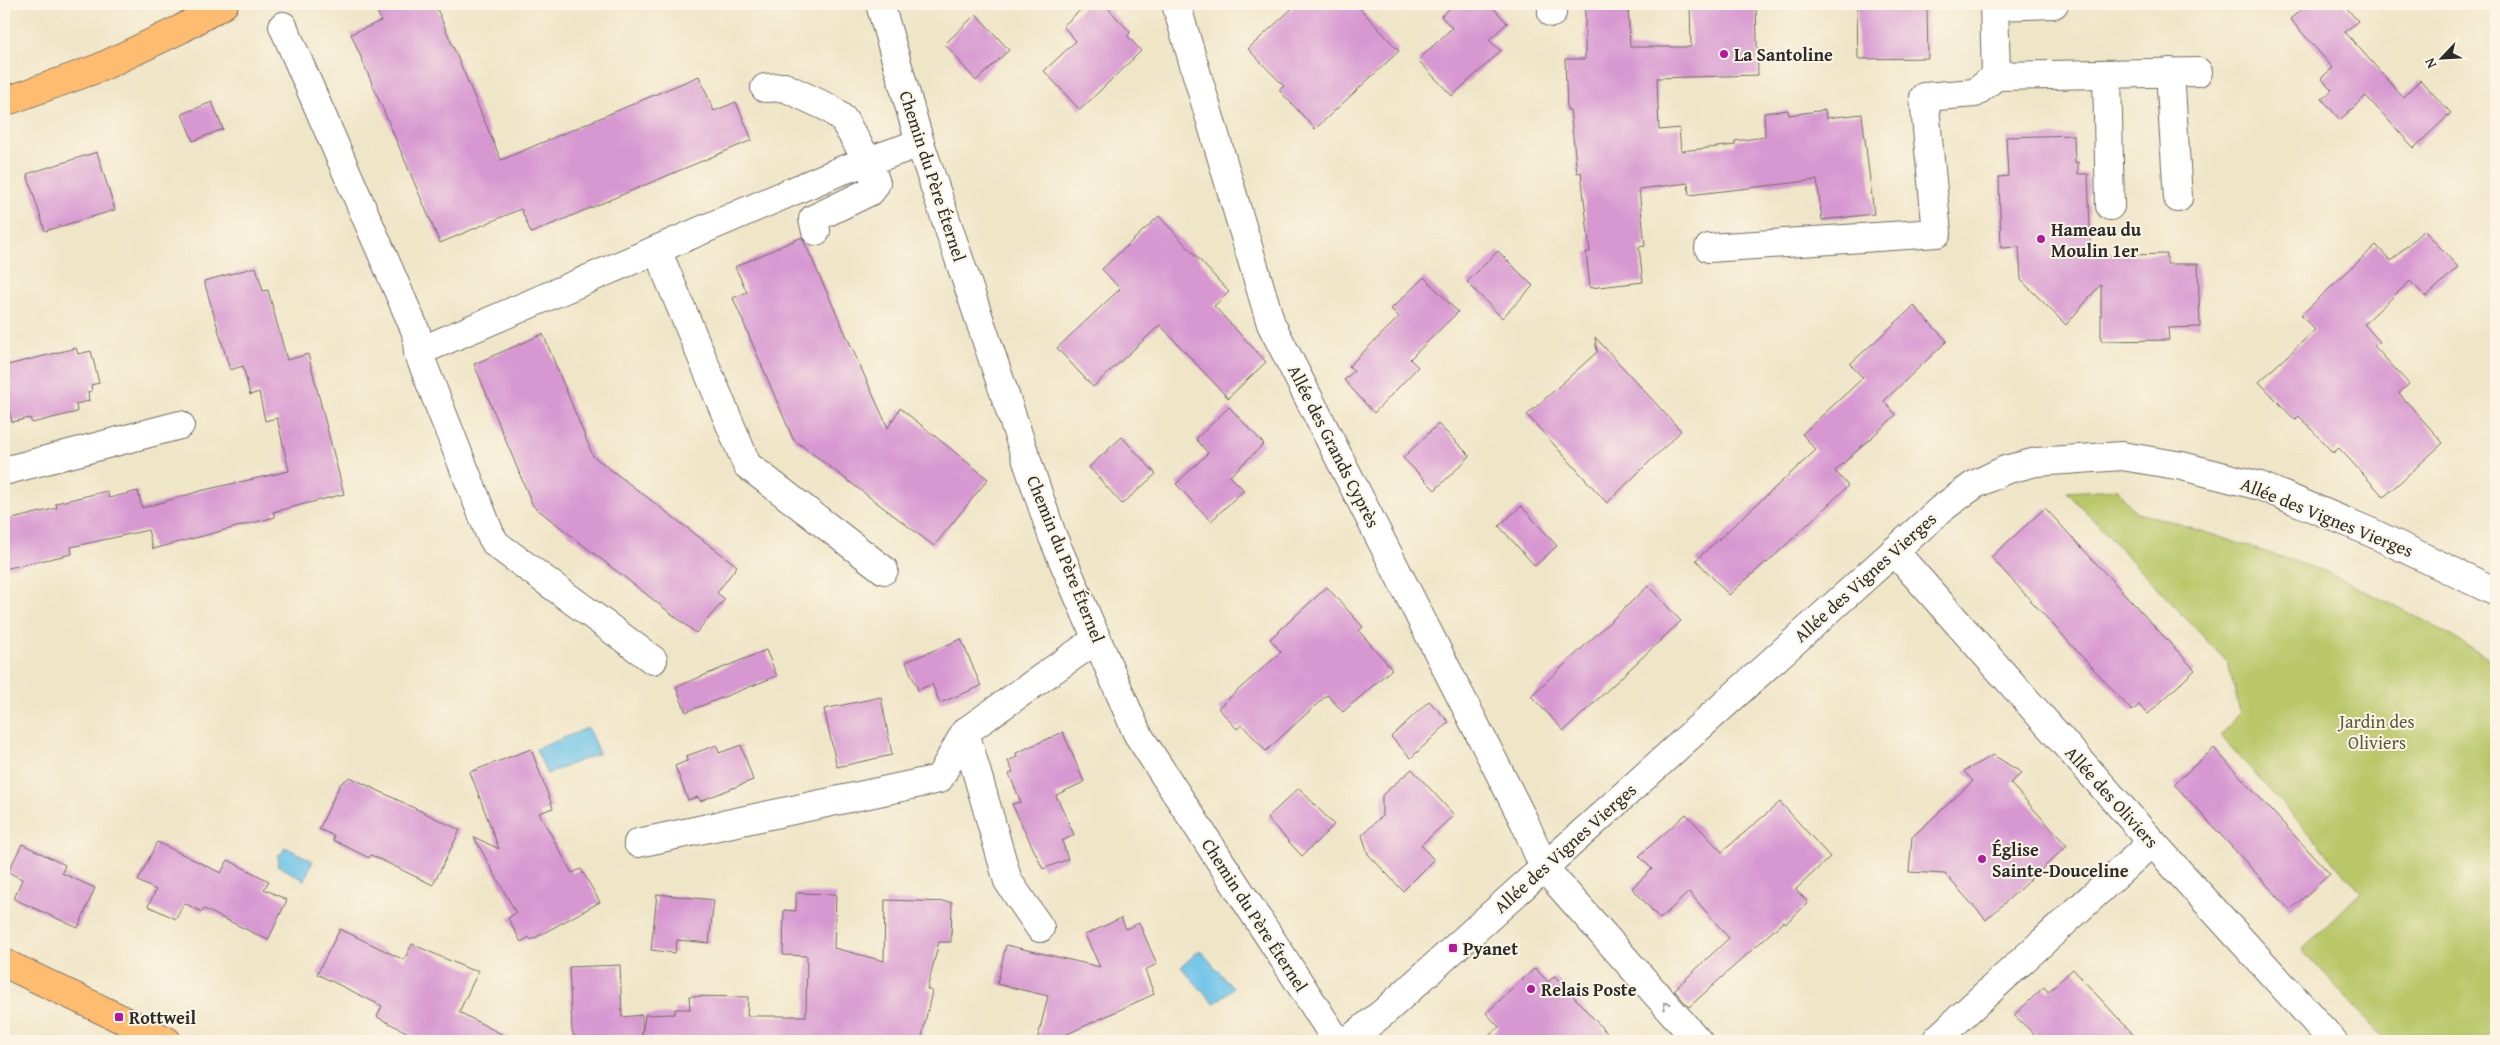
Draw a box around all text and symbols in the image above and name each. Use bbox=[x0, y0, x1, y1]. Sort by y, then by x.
north arrow bbox=[2418, 32, 2468, 82]
place label: La Santoline bbox=[1734, 41, 1833, 68]
marker: La Santoline bbox=[1718, 48, 1730, 60]
text: N bbox=[2419, 54, 2441, 72]
street label: Chemin du Père Éternel bbox=[893, 87, 973, 265]
place label: Hameau du Moulin 1er bbox=[2051, 216, 2142, 264]
marker: Hameau du Moulin 1er bbox=[2035, 233, 2047, 245]
street label: Allée des Grands Cyprès bbox=[1281, 360, 1387, 532]
street label: Allée des Vignes Vierges bbox=[2237, 470, 2417, 564]
street label: Chemin du Père Éternel bbox=[1020, 471, 1112, 647]
street label: Allée des Vignes Vierges bbox=[1788, 505, 1942, 649]
park label: Jardin des Oliviers bbox=[2337, 708, 2415, 756]
street label: Allée des Oliviers bbox=[2059, 740, 2165, 854]
street label: Allée des Vignes Vierges bbox=[1488, 776, 1642, 920]
street label: Chemin du Père Éternel bbox=[1195, 833, 1315, 997]
place label: Église Sainte-Douceline bbox=[1992, 836, 2129, 884]
marker: Église Sainte-Douceline bbox=[1976, 853, 1988, 865]
place label: Pyanet bbox=[1463, 935, 1518, 962]
marker: Pyanet bbox=[1447, 942, 1459, 954]
place label: Relais Poste bbox=[1541, 976, 1637, 1003]
marker: Relais Poste bbox=[1525, 983, 1537, 995]
one-way arrow bbox=[1663, 1001, 1672, 1010]
place label: Rottweil bbox=[129, 1004, 196, 1031]
marker: Rottweil bbox=[113, 1011, 125, 1023]

